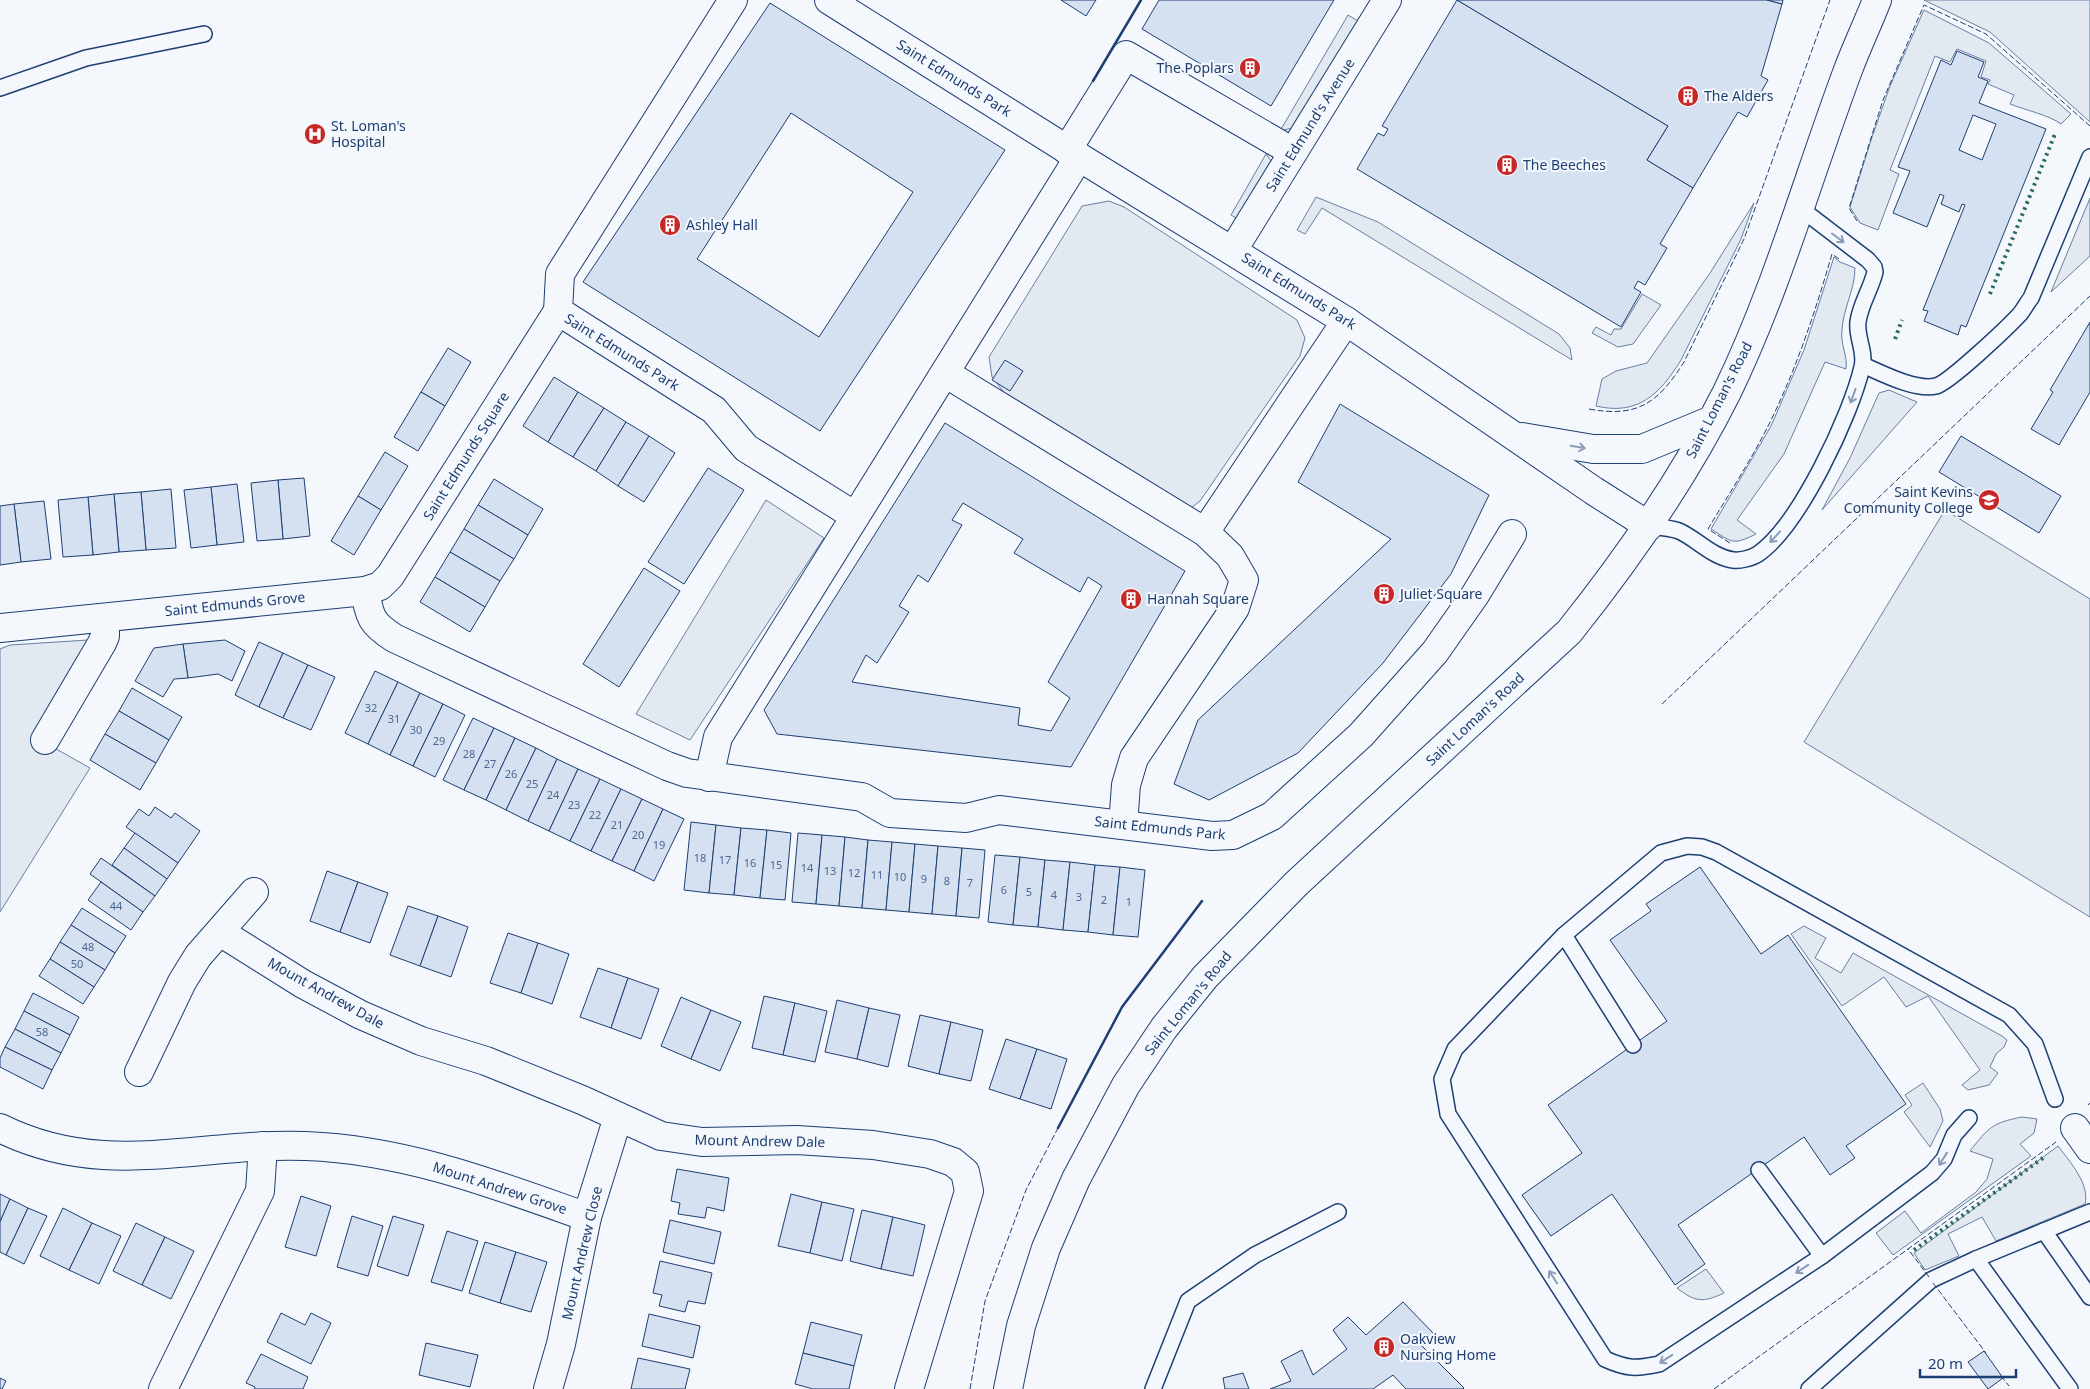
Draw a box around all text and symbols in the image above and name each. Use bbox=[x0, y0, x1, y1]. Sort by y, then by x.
street label: Saint Edmunds Park bbox=[893, 35, 1016, 121]
street label: Saint Edmund's Avenue bbox=[1261, 54, 1359, 195]
building icon: The Poplars bbox=[1238, 56, 1262, 80]
place label: The Poplars bbox=[1157, 58, 1234, 77]
building icon: The Alders bbox=[1676, 84, 1700, 108]
place label: The Alders bbox=[1704, 86, 1774, 105]
place label: St. Loman's Hospital bbox=[331, 116, 406, 151]
hospital icon: St. Loman's Hospital bbox=[303, 122, 327, 146]
building icon: The Beeches bbox=[1495, 153, 1519, 177]
place label: The Beeches bbox=[1523, 155, 1606, 174]
building icon: Ashley Hall bbox=[658, 213, 682, 237]
place label: Ashley Hall bbox=[686, 215, 758, 234]
one-way arrow bbox=[1831, 233, 1845, 243]
street label: Saint Edmunds Park bbox=[1238, 248, 1361, 334]
street label: Saint Edmunds Park bbox=[561, 309, 684, 395]
street label: Saint Loman's Road bbox=[1681, 338, 1756, 461]
one-way arrow bbox=[1848, 387, 1857, 403]
street label: Saint Edmunds Square bbox=[418, 388, 513, 524]
one-way arrow bbox=[1570, 442, 1586, 452]
place label: Saint Kevins Community College bbox=[1844, 482, 1973, 517]
school or university icon: Saint Kevins Community College bbox=[1977, 488, 2001, 512]
one-way arrow bbox=[1769, 531, 1781, 544]
building icon: Juliet Square bbox=[1372, 582, 1396, 606]
place label: Juliet Square bbox=[1398, 584, 1483, 603]
street label: Saint Edmunds Grove bbox=[164, 587, 306, 620]
building icon: Hannah Square bbox=[1119, 587, 1143, 611]
place label: Hannah Square bbox=[1147, 589, 1249, 608]
street label: Saint Loman's Road bbox=[1421, 668, 1528, 769]
house number: 32 bbox=[365, 700, 377, 715]
house number: 31 bbox=[388, 711, 400, 726]
house number: 30 bbox=[410, 722, 422, 737]
house number: 29 bbox=[433, 733, 445, 748]
house number: 28 bbox=[463, 746, 475, 761]
house number: 27 bbox=[484, 756, 496, 771]
house number: 26 bbox=[505, 766, 517, 781]
house number: 25 bbox=[526, 776, 538, 791]
house number: 24 bbox=[547, 787, 560, 802]
house number: 23 bbox=[568, 797, 580, 812]
house number: 22 bbox=[589, 807, 601, 822]
street label: Saint Edmunds Park bbox=[1094, 811, 1227, 844]
house number: 21 bbox=[611, 817, 623, 832]
house number: 20 bbox=[632, 827, 644, 842]
house number: 19 bbox=[653, 837, 665, 852]
house number: 18 bbox=[694, 850, 706, 865]
house number: 17 bbox=[719, 852, 731, 867]
house number: 16 bbox=[744, 855, 756, 870]
house number: 15 bbox=[770, 857, 782, 872]
house number: 14 bbox=[801, 860, 814, 875]
house number: 13 bbox=[824, 863, 836, 878]
house number: 12 bbox=[848, 865, 860, 880]
house number: 11 bbox=[871, 867, 883, 882]
house number: 10 bbox=[894, 869, 906, 884]
house number: 9 bbox=[921, 871, 927, 886]
house number: 8 bbox=[944, 873, 950, 888]
house number: 7 bbox=[967, 875, 973, 890]
house number: 6 bbox=[1001, 882, 1007, 897]
house number: 5 bbox=[1026, 884, 1032, 899]
house number: 4 bbox=[1051, 887, 1058, 902]
house number: 3 bbox=[1076, 889, 1082, 904]
house number: 2 bbox=[1101, 892, 1107, 907]
house number: 1 bbox=[1126, 894, 1132, 909]
house number: 44 bbox=[110, 898, 123, 913]
house number: 48 bbox=[82, 939, 94, 954]
street label: Saint Loman's Road bbox=[1140, 947, 1235, 1059]
street label: Mount Andrew Dale bbox=[264, 953, 388, 1033]
house number: 50 bbox=[71, 956, 83, 971]
house number: 58 bbox=[36, 1024, 48, 1039]
street label: Mount Andrew Dale bbox=[694, 1130, 826, 1151]
one-way arrow bbox=[1937, 1151, 1947, 1165]
street label: Mount Andrew Grove bbox=[431, 1157, 570, 1218]
street label: Mount Andrew Close bbox=[557, 1184, 606, 1322]
one-way arrow bbox=[1795, 1264, 1809, 1275]
one-way arrow bbox=[1547, 1270, 1558, 1284]
place label: Oakview Nursing Home bbox=[1400, 1329, 1496, 1364]
building icon: Oakview Nursing Home bbox=[1372, 1335, 1396, 1359]
scale bar bbox=[1920, 1346, 2016, 1378]
text: 20 m bbox=[1928, 1353, 1963, 1373]
one-way arrow bbox=[1660, 1354, 1674, 1364]

